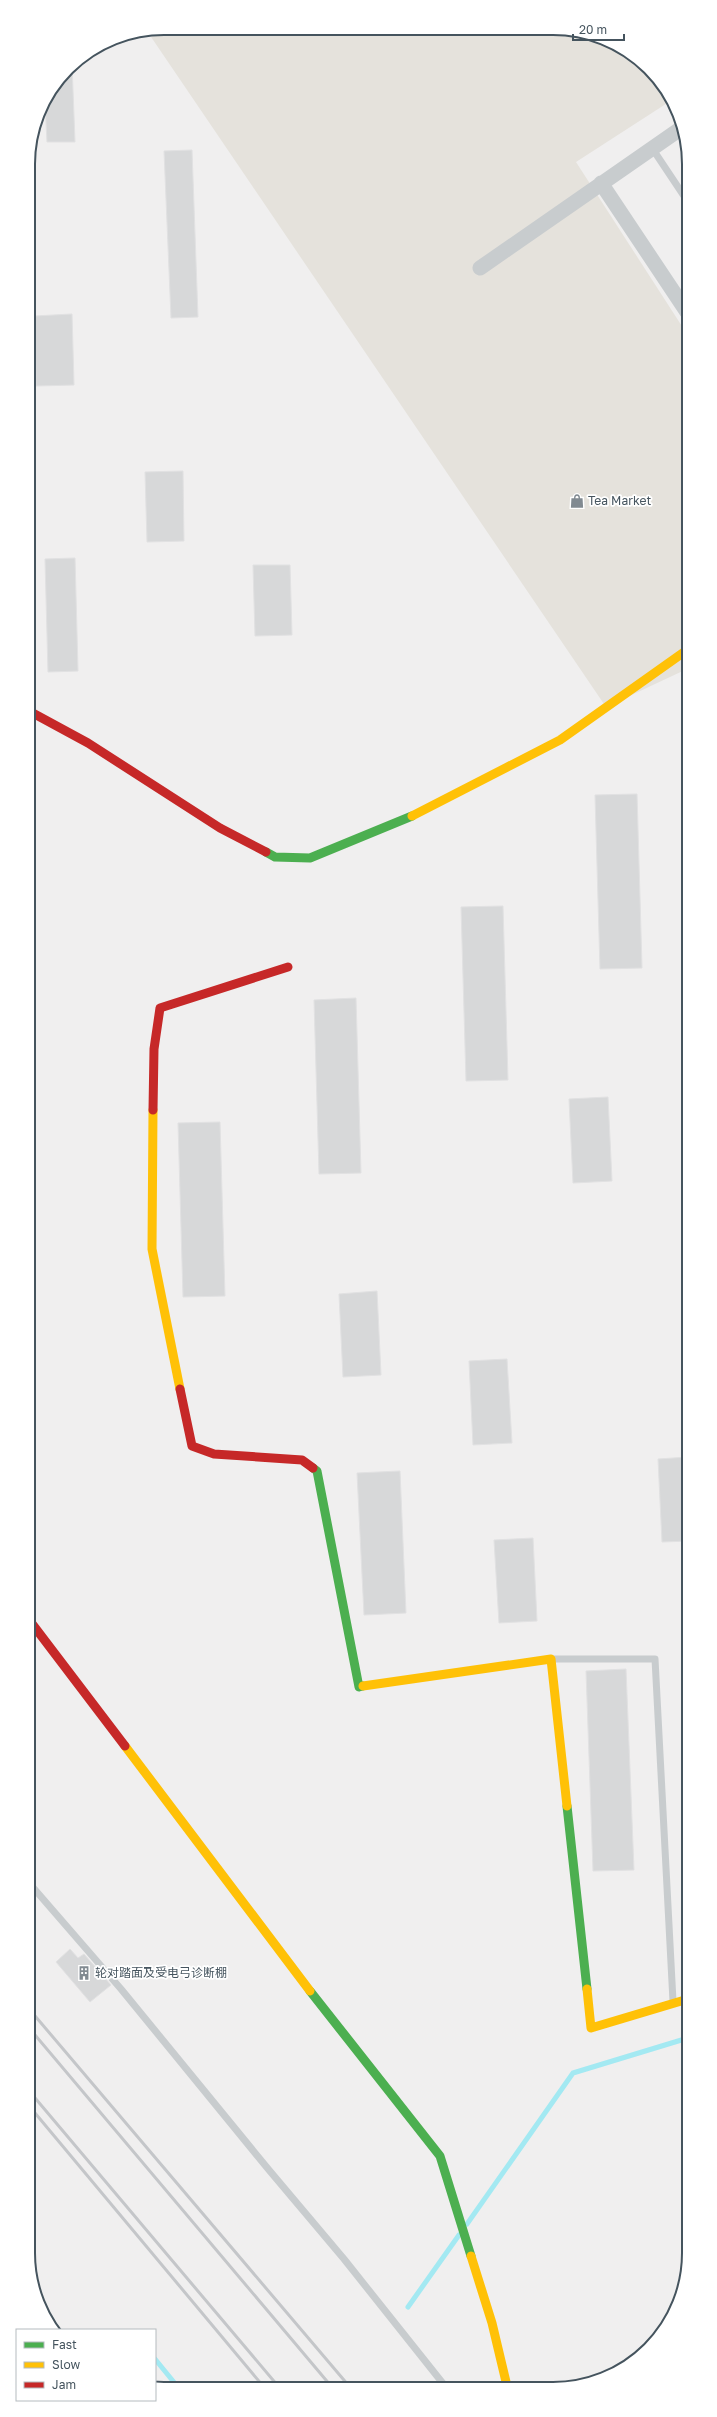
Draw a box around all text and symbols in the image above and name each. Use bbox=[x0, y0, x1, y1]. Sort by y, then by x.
scale bar bbox=[573, 16, 624, 42]
text: 20 m bbox=[579, 22, 607, 37]
shop icon: Tea Market bbox=[569, 493, 585, 509]
place label: Tea Market bbox=[588, 493, 651, 508]
building icon: 轮对踏面及受电弓诊断棚 bbox=[76, 1965, 92, 1981]
place label: 轮对踏面及受电弓诊断棚 bbox=[95, 1965, 227, 1980]
legend bbox=[16, 2329, 156, 2401]
text: Fast bbox=[52, 2337, 77, 2352]
text: Slow bbox=[52, 2357, 80, 2372]
text: Jam bbox=[52, 2377, 76, 2392]

